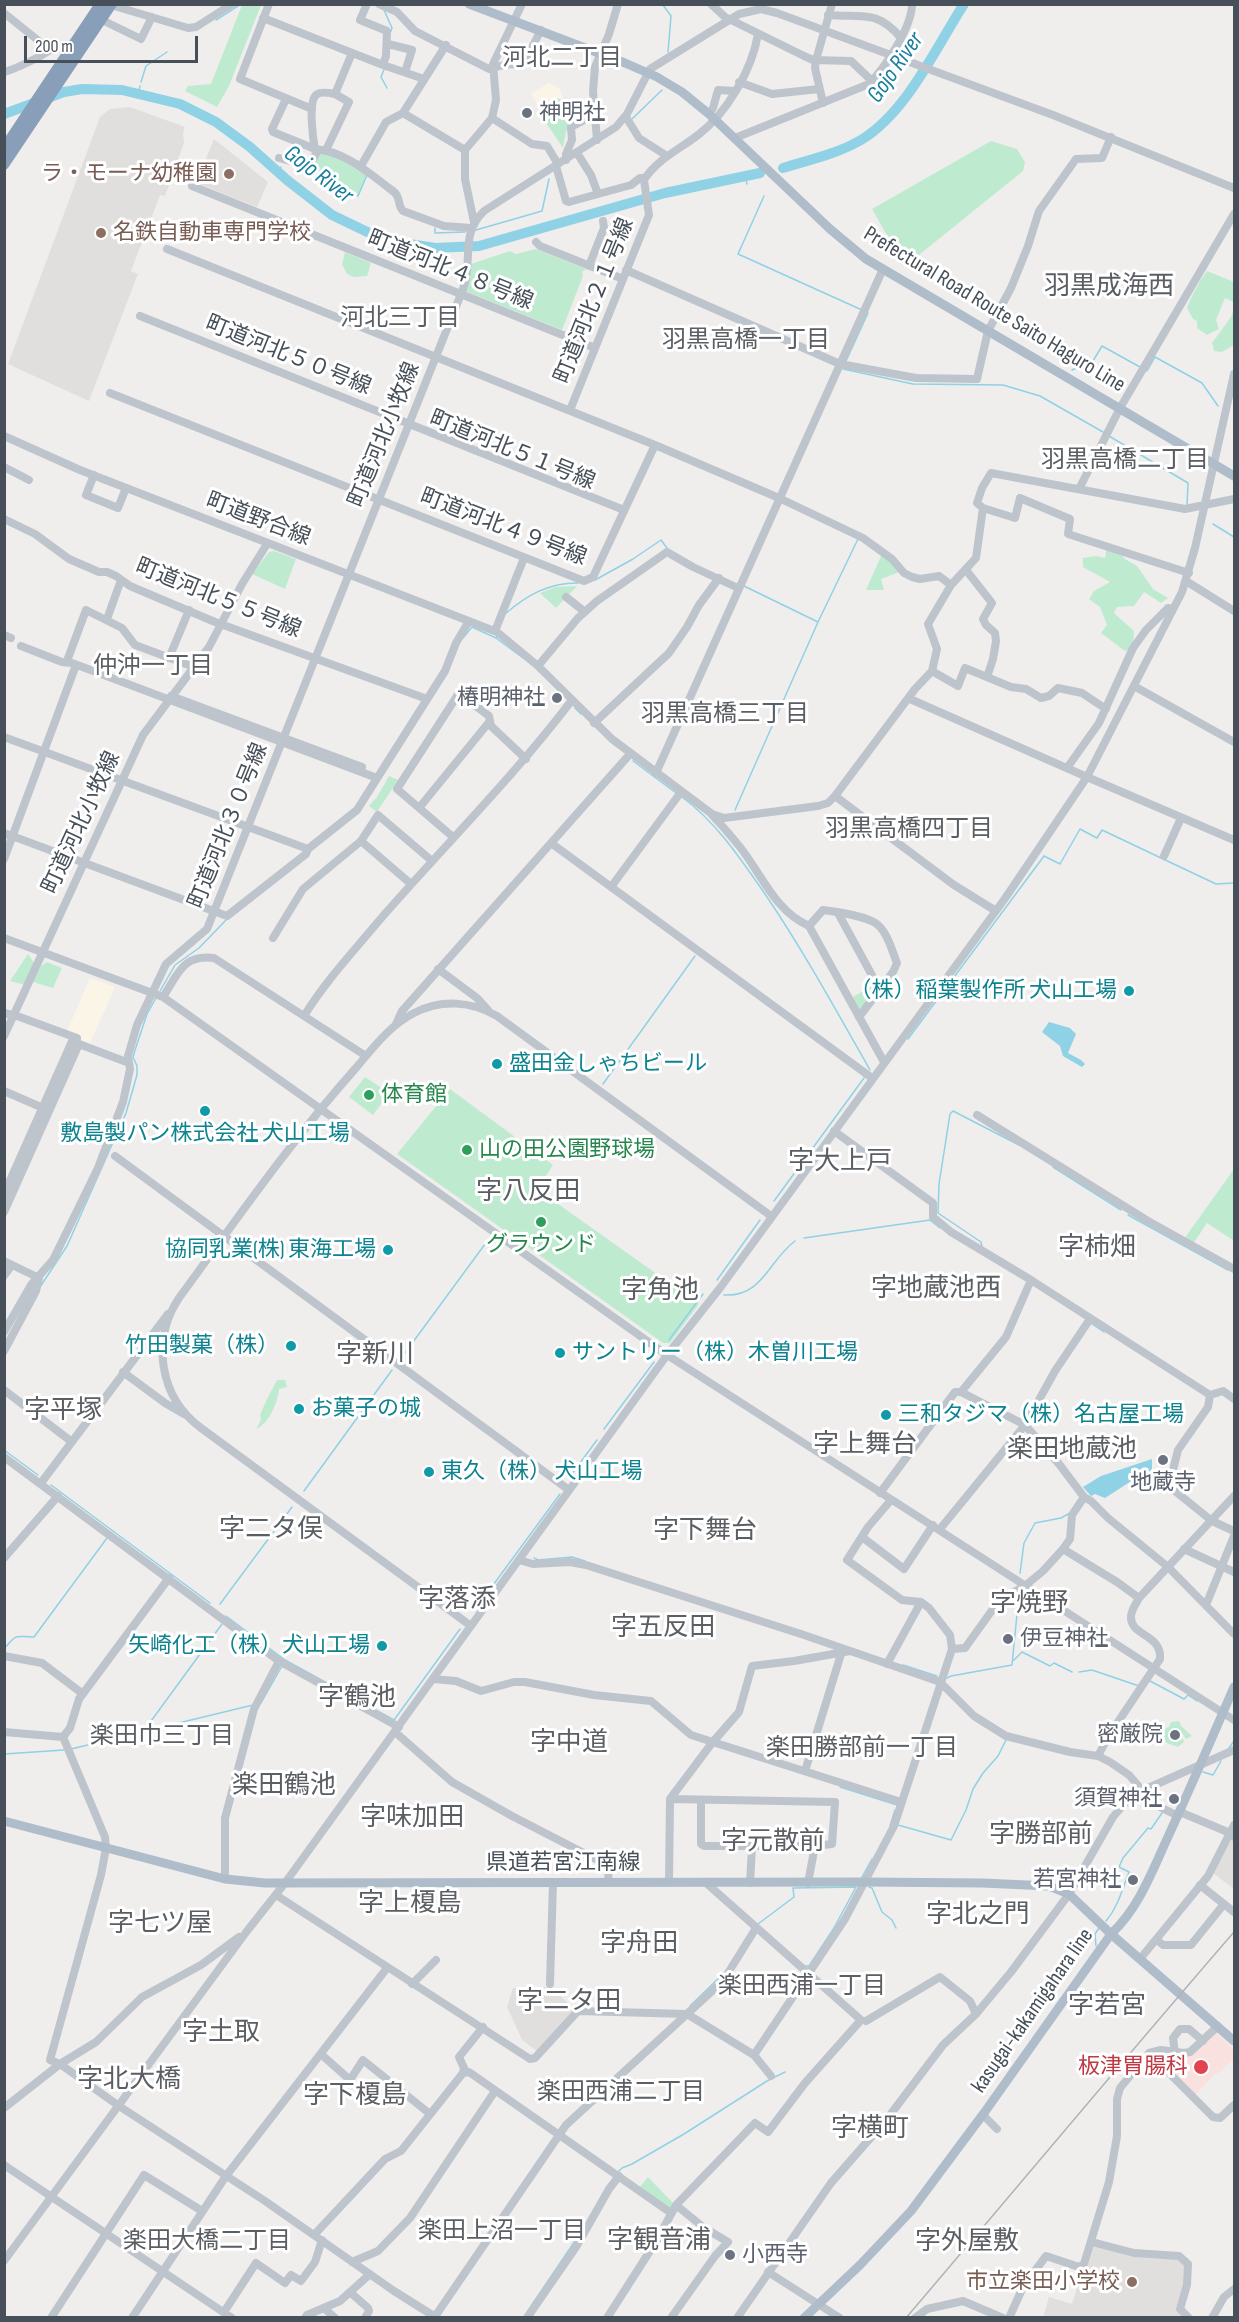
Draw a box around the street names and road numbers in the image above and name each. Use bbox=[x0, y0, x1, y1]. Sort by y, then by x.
street label: 町道河北２１号線 bbox=[550, 214, 640, 388]
street label: Prefectural Road Route Saito Haguro Line bbox=[858, 221, 1130, 399]
street label: 町道河北４８号線 bbox=[363, 226, 537, 316]
street label: 町道河北５０号線 bbox=[201, 311, 375, 401]
street label: 町道河北小牧線 bbox=[344, 359, 426, 511]
street label: 町道河北５１号線 bbox=[425, 406, 599, 496]
street label: 町道河北４９号線 bbox=[416, 484, 590, 572]
street label: 町道野合線 bbox=[202, 488, 314, 552]
street label: 町道河北５５号線 bbox=[131, 554, 305, 644]
street label: 町道河北３０号線 bbox=[184, 739, 274, 913]
street label: 町道河北小牧線 bbox=[37, 748, 127, 898]
street label: 県道若宮江南線 bbox=[486, 1850, 640, 1876]
street label: kasugai-kakamigahara line bbox=[966, 1924, 1100, 2098]

